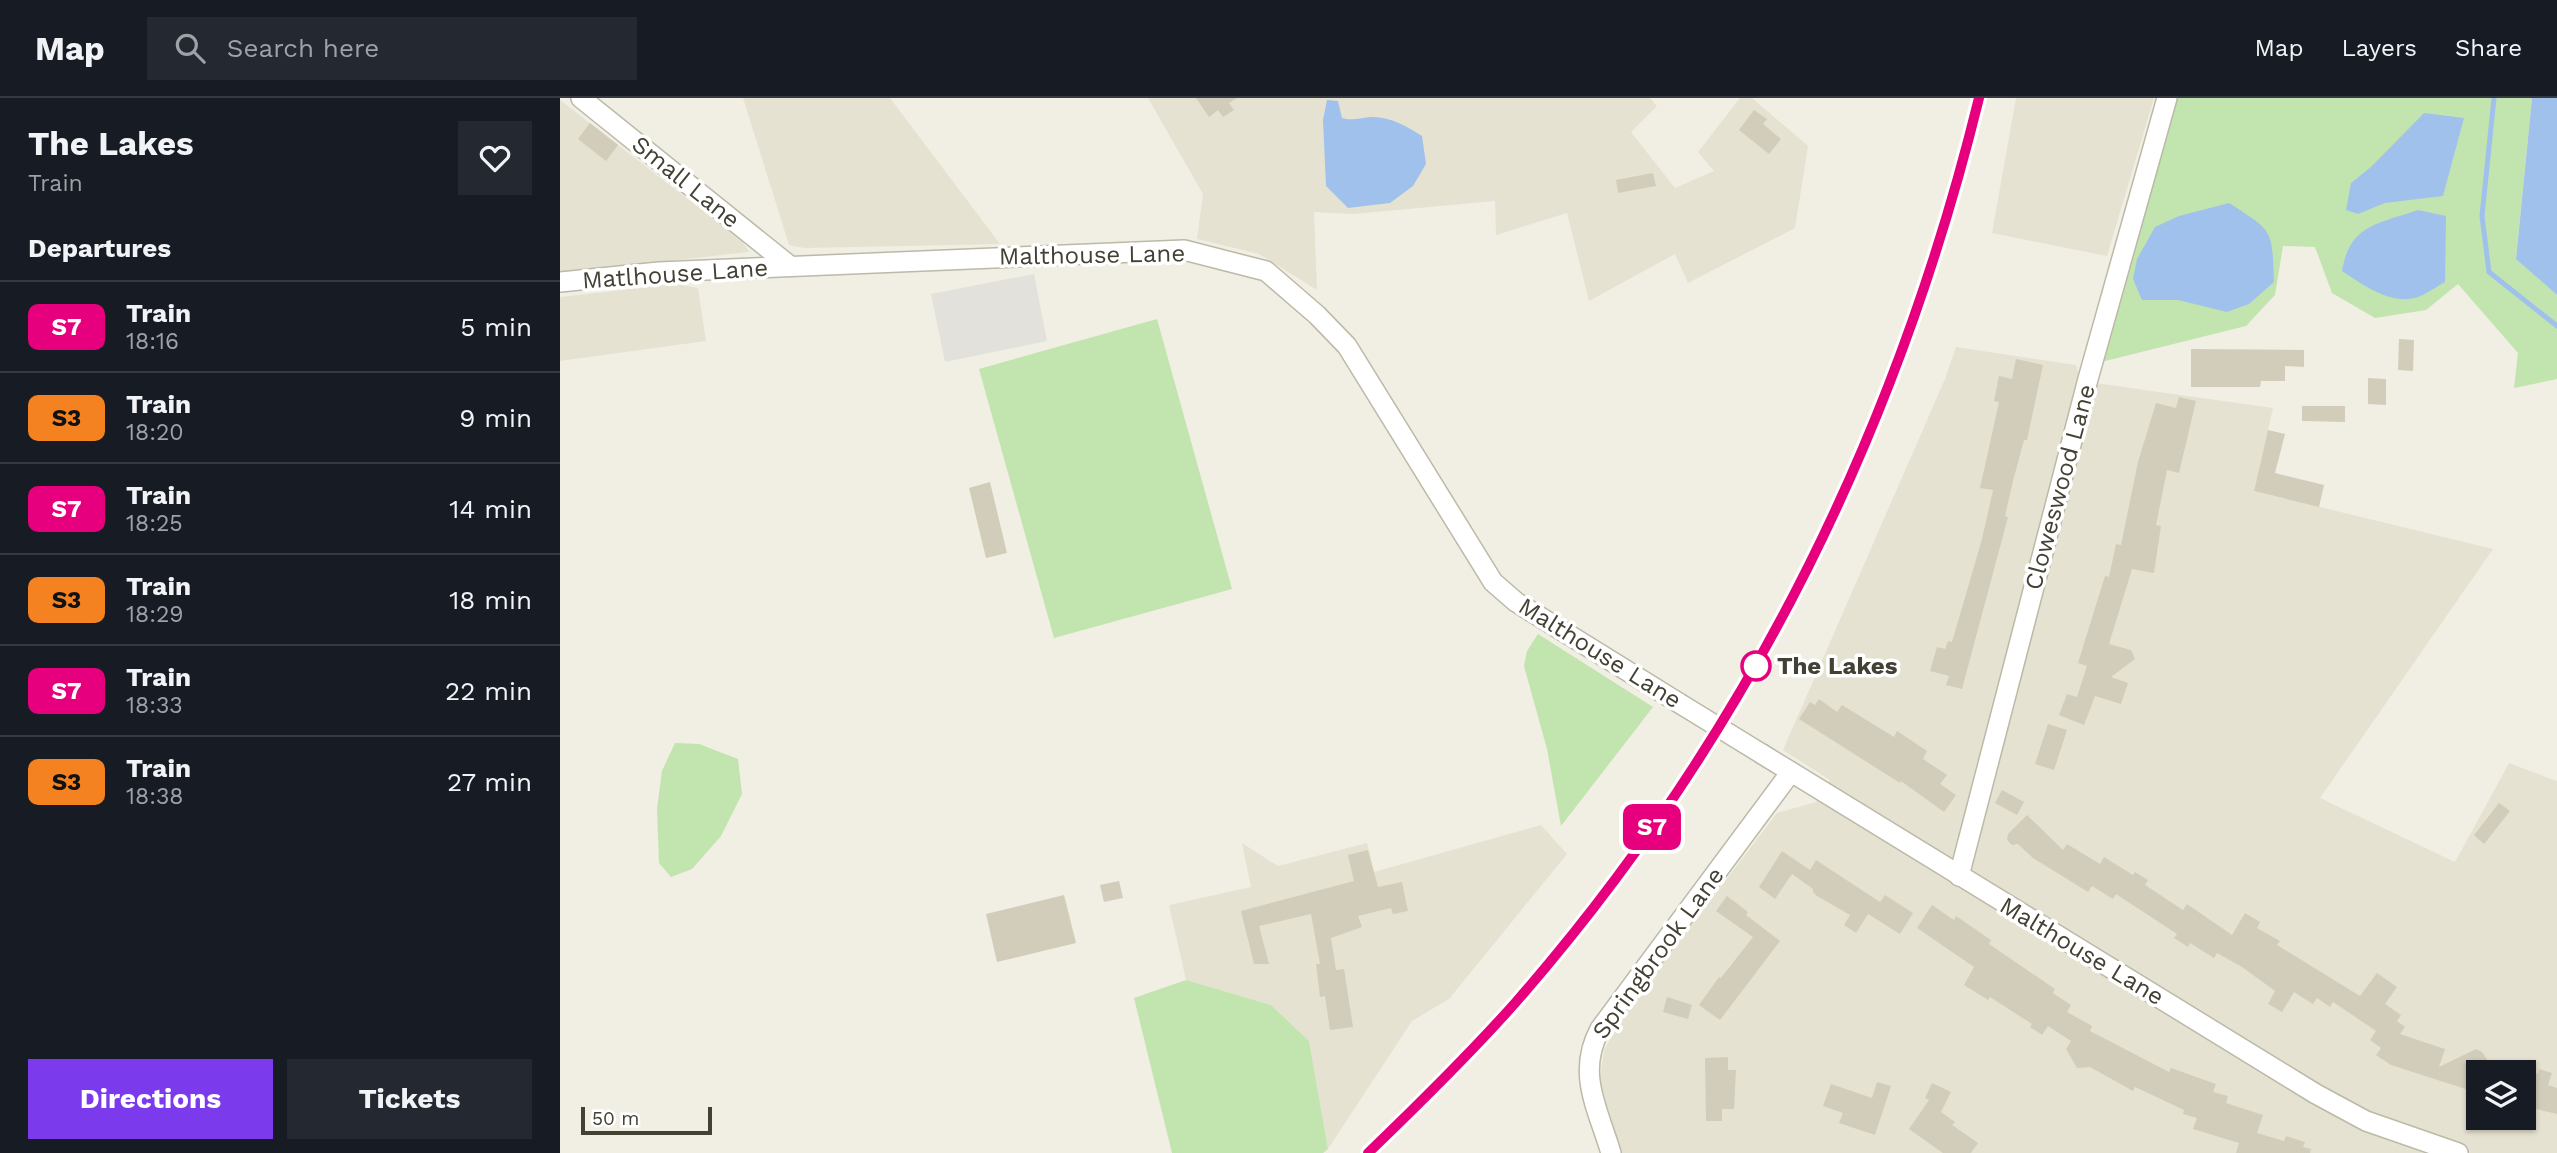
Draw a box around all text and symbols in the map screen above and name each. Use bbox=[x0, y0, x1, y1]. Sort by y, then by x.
search box bbox=[147, 17, 637, 80]
text: Map bbox=[35, 29, 105, 68]
icon: search bbox=[171, 29, 209, 67]
text: Search here bbox=[227, 33, 379, 63]
text: Map bbox=[2255, 34, 2303, 62]
text: Layers bbox=[2341, 34, 2417, 62]
text: Share bbox=[2455, 34, 2522, 62]
button: heart bbox=[458, 121, 532, 195]
text: The Lakes bbox=[28, 124, 194, 163]
street label: Small Lane bbox=[627, 130, 745, 234]
text: Train bbox=[28, 170, 83, 197]
text: Departures bbox=[28, 233, 171, 263]
street label: Malthouse Lane bbox=[999, 239, 1185, 271]
street label: Matlhouse Lane bbox=[581, 254, 769, 294]
text: Train bbox=[126, 298, 191, 328]
text: 5 min bbox=[460, 312, 532, 342]
text: S7 bbox=[51, 313, 82, 341]
text: 18:16 bbox=[126, 328, 179, 355]
street label: Cloweswood Lane bbox=[2019, 381, 2101, 593]
text: Train bbox=[126, 389, 191, 419]
text: 9 min bbox=[459, 403, 532, 433]
text: S3 bbox=[52, 404, 81, 432]
text: 18:20 bbox=[126, 419, 184, 446]
text: Train bbox=[126, 480, 191, 510]
text: 14 min bbox=[449, 494, 532, 524]
text: S7 bbox=[51, 495, 82, 523]
text: 18:25 bbox=[126, 510, 183, 537]
text: Train bbox=[126, 571, 191, 601]
text: 18 min bbox=[449, 585, 532, 615]
text: S3 bbox=[52, 586, 81, 614]
street label: Malthouse Lane bbox=[1514, 592, 1686, 714]
text: 18:29 bbox=[126, 601, 184, 628]
marker: The Lakes bbox=[1741, 651, 1771, 681]
place label: The Lakes bbox=[1777, 652, 1898, 680]
text: Train bbox=[126, 662, 191, 692]
text: 22 min bbox=[445, 676, 532, 706]
text: S7 bbox=[51, 677, 82, 705]
text: 18:33 bbox=[126, 692, 183, 719]
text: Train bbox=[126, 753, 191, 783]
text: 27 min bbox=[447, 767, 532, 797]
text: S3 bbox=[52, 768, 81, 796]
text: 18:38 bbox=[126, 783, 184, 810]
line badge: S7 bbox=[1620, 804, 1684, 850]
text: S7 bbox=[1637, 813, 1667, 841]
street label: Springbrook Lane bbox=[1586, 862, 1730, 1044]
street label: Malthouse Lane bbox=[1995, 891, 2169, 1011]
button: Directions bbox=[28, 1059, 273, 1139]
button: Tickets bbox=[287, 1059, 532, 1139]
map controls bbox=[2466, 1060, 2536, 1130]
button: layers bbox=[2466, 1060, 2536, 1130]
scale bar bbox=[581, 1104, 712, 1136]
text: 50 m bbox=[592, 1107, 639, 1130]

